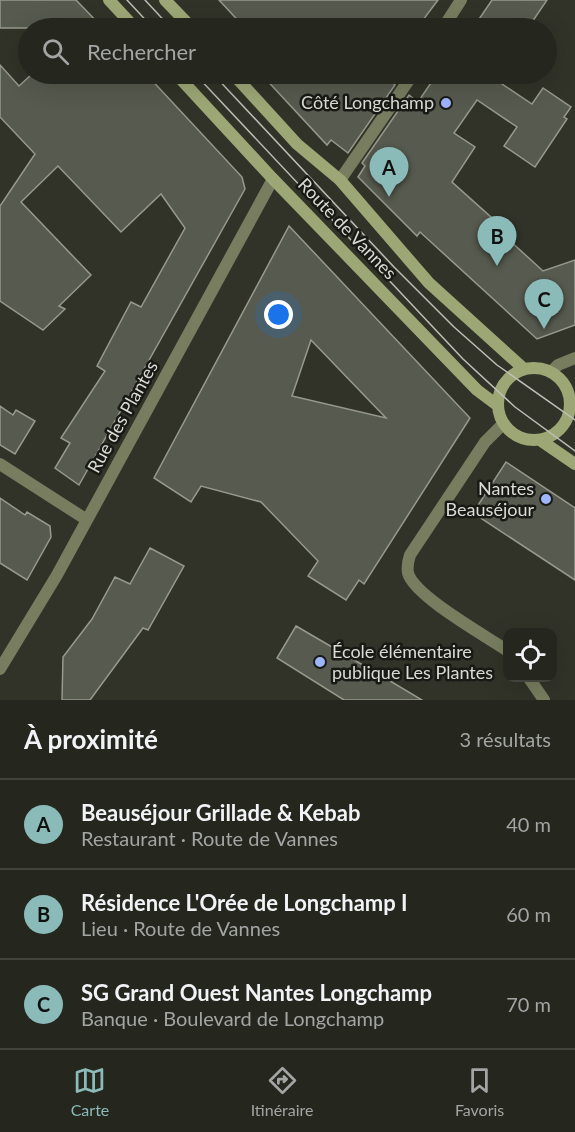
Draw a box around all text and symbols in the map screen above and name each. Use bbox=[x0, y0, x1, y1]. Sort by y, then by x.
search box bbox=[18, 18, 557, 84]
icon: search bbox=[39, 35, 72, 68]
text: Rechercher bbox=[87, 38, 196, 65]
place label: Côté Longchamp bbox=[301, 91, 434, 113]
marker: Côté Longchamp bbox=[439, 96, 453, 110]
pin: A bbox=[370, 148, 408, 197]
street label: Route de Vannes bbox=[294, 173, 402, 284]
pin: B bbox=[478, 216, 516, 266]
pin: C bbox=[524, 280, 564, 329]
your location bbox=[264, 300, 293, 329]
street label: Rue des Plantes bbox=[82, 357, 162, 476]
place label: Nantes Beauséjour bbox=[446, 477, 534, 520]
marker: Nantes Beauséjour bbox=[539, 492, 553, 506]
map controls bbox=[503, 628, 557, 682]
button: locate bbox=[503, 628, 557, 682]
place label: École élémentaire publique Les Plantes bbox=[332, 640, 493, 683]
marker: École élémentaire publique Les Plantes bbox=[313, 655, 327, 669]
text: À proximité bbox=[24, 723, 158, 755]
text: 3 résultats bbox=[460, 727, 551, 751]
text: Beauséjour Grillade & Kebab bbox=[81, 799, 361, 826]
text: A bbox=[37, 812, 50, 836]
text: 40 m bbox=[506, 812, 551, 836]
text: Restaurant · Route de Vannes bbox=[81, 826, 338, 850]
text: Résidence L'Orée de Longchamp I bbox=[81, 889, 408, 916]
text: B bbox=[37, 902, 50, 926]
text: 60 m bbox=[506, 902, 551, 926]
text: Lieu · Route de Vannes bbox=[81, 916, 280, 940]
text: SG Grand Ouest Nantes Longchamp bbox=[81, 979, 432, 1006]
text: C bbox=[37, 992, 50, 1016]
text: 70 m bbox=[506, 992, 551, 1016]
text: Banque · Boulevard de Longchamp bbox=[81, 1006, 384, 1030]
tab: Carte bbox=[71, 1064, 109, 1119]
tab: Itinéraire bbox=[251, 1064, 314, 1119]
tab: Favoris bbox=[455, 1064, 504, 1119]

